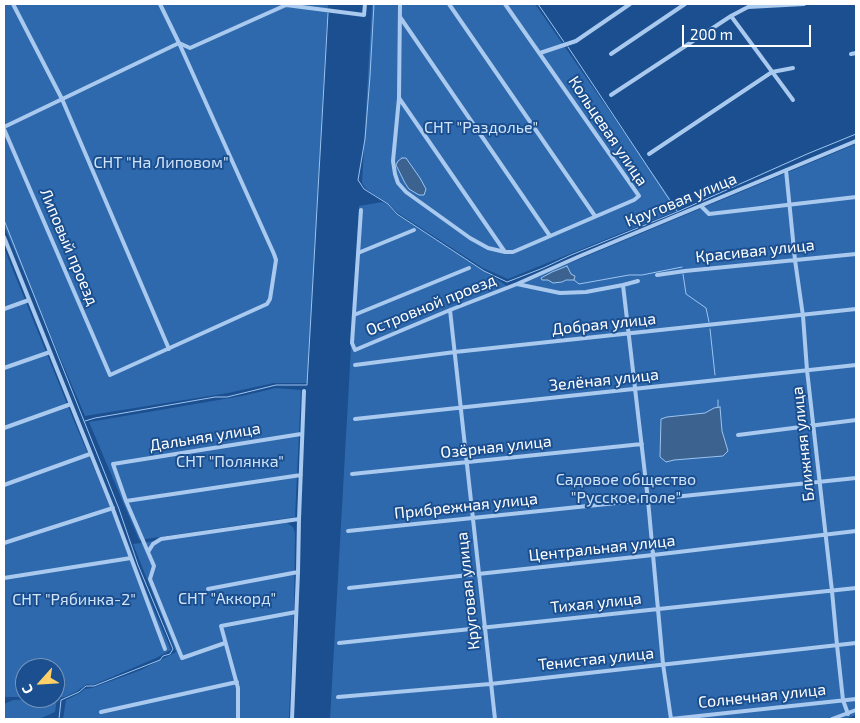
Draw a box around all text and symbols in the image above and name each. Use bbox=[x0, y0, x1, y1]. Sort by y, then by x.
scale bar bbox=[685, 15, 814, 47]
text: 200 m bbox=[690, 25, 733, 43]
street label: Кольцевая улица bbox=[564, 72, 652, 190]
park label: СНТ "Раздолье" bbox=[424, 118, 538, 138]
park label: СНТ "На Липовом" bbox=[93, 153, 229, 173]
street label: Круговая улица bbox=[623, 169, 739, 231]
street label: Липовый проезд bbox=[36, 186, 102, 308]
street label: Красивая улица bbox=[694, 235, 816, 267]
street label: Островной проезд bbox=[363, 270, 499, 340]
street label: Добрая улица bbox=[551, 309, 657, 339]
street label: Зелёная улица bbox=[548, 365, 660, 395]
street label: Ближняя улица bbox=[787, 386, 819, 502]
street label: Дальняя улица bbox=[148, 419, 262, 455]
street label: Озёрная улица bbox=[439, 432, 553, 462]
park label: СНТ "Полянка" bbox=[176, 452, 284, 472]
park label: Садовое общество "Русское поле" bbox=[556, 470, 696, 508]
street label: Прибрежная улица bbox=[393, 489, 539, 523]
street label: Круговая улица bbox=[452, 531, 484, 651]
street label: Центральная улица bbox=[528, 531, 676, 565]
park label: СНТ "Аккорд" bbox=[178, 589, 276, 609]
street label: Тихая улица bbox=[549, 589, 643, 617]
park label: СНТ "Рябинка-2" bbox=[12, 590, 136, 610]
street label: Тенистая улица bbox=[537, 643, 655, 675]
north arrow bbox=[15, 658, 65, 708]
street label: Солнечная улица bbox=[697, 680, 827, 712]
text: С bbox=[18, 682, 36, 697]

